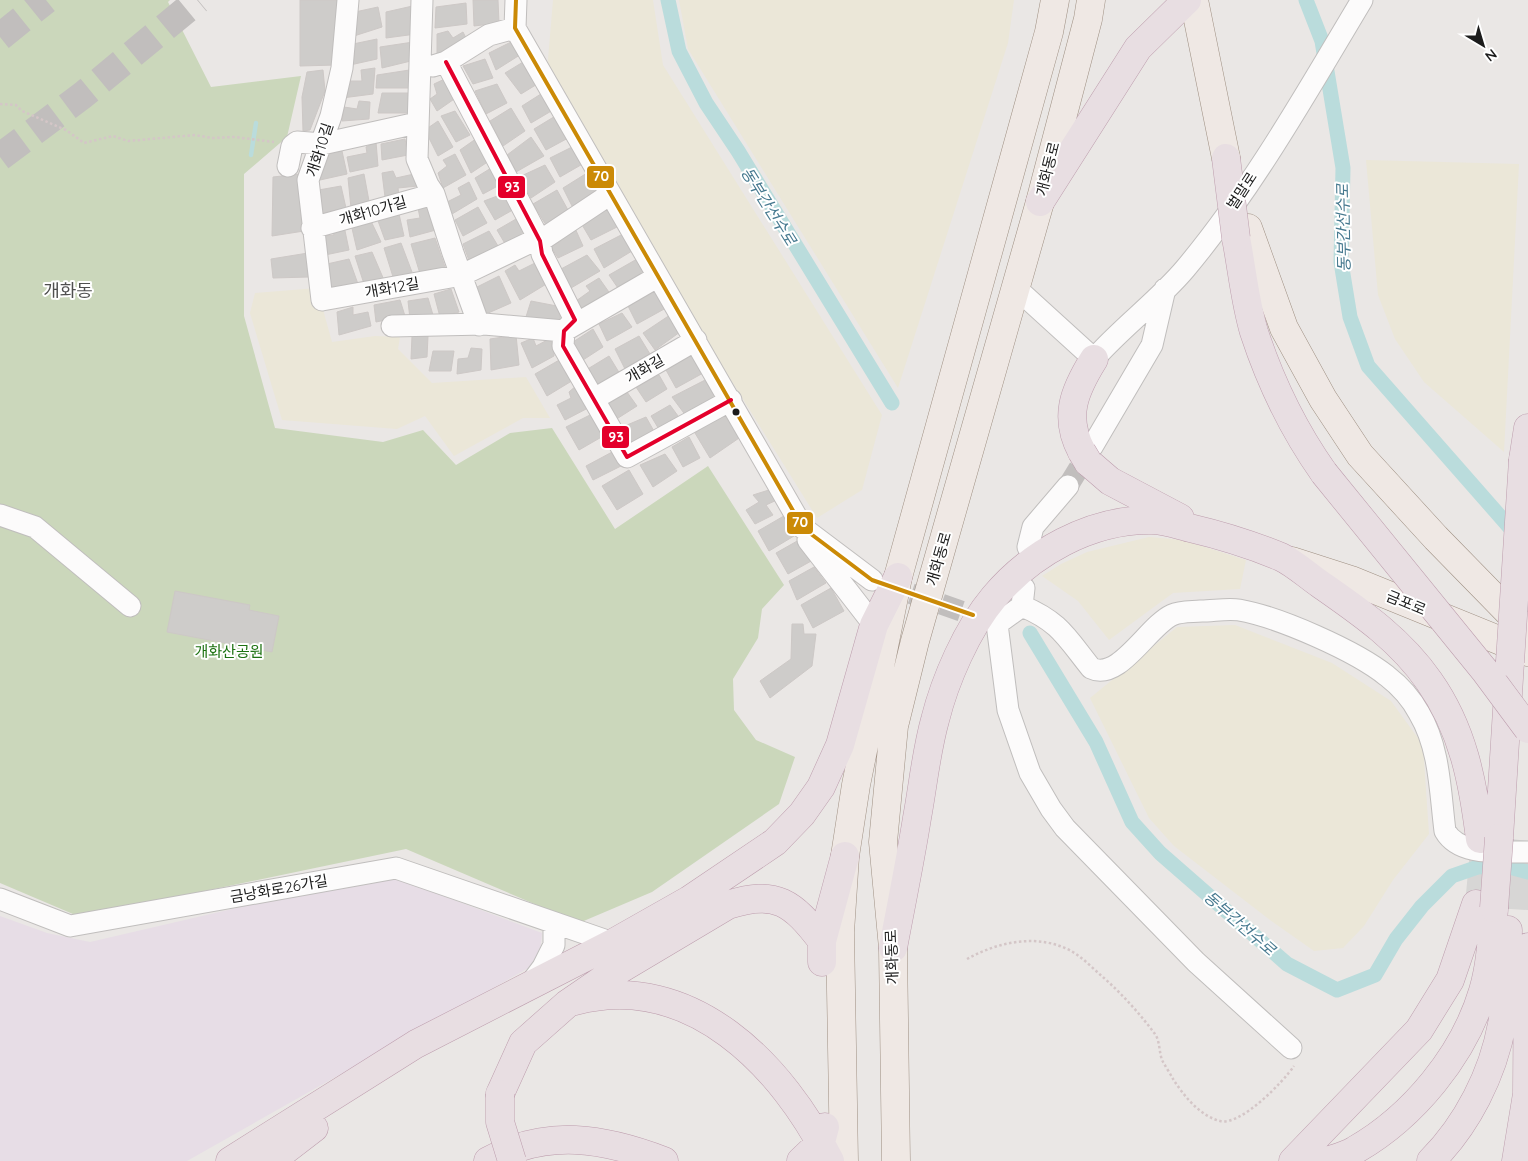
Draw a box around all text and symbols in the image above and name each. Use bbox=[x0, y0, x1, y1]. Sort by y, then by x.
north arrow bbox=[1458, 20, 1508, 70]
text: N bbox=[1481, 45, 1501, 66]
street label: 개화10길 bbox=[302, 120, 337, 179]
street label: 개화동로 bbox=[1032, 140, 1063, 198]
water label: 동부간선수로 bbox=[737, 163, 802, 250]
line badge: 70 bbox=[586, 165, 615, 189]
text: 70 bbox=[593, 167, 610, 185]
street label: 벌말로 bbox=[1222, 168, 1261, 213]
line badge: 93 bbox=[497, 175, 526, 199]
text: 93 bbox=[504, 178, 520, 196]
water label: 동부간선수로 bbox=[1332, 182, 1354, 272]
street label: 개화10가길 bbox=[337, 192, 409, 229]
street label: 개화12길 bbox=[363, 273, 421, 302]
district label: 개화동 bbox=[43, 279, 93, 302]
street label: 개화길 bbox=[622, 350, 667, 387]
unlabelled marker bbox=[731, 407, 741, 417]
line badge: 93 bbox=[601, 425, 630, 449]
text: 93 bbox=[608, 428, 624, 446]
line badge: 70 bbox=[786, 511, 814, 535]
text: 70 bbox=[792, 513, 809, 531]
street label: 개화동로 bbox=[922, 530, 955, 588]
street label: 금포로 bbox=[1383, 586, 1429, 619]
park label: 개화산공원 bbox=[194, 642, 264, 661]
street label: 금낭화로26가길 bbox=[228, 871, 329, 906]
water label: 동부간선수로 bbox=[1200, 886, 1281, 960]
street label: 개화동로 bbox=[881, 929, 902, 985]

